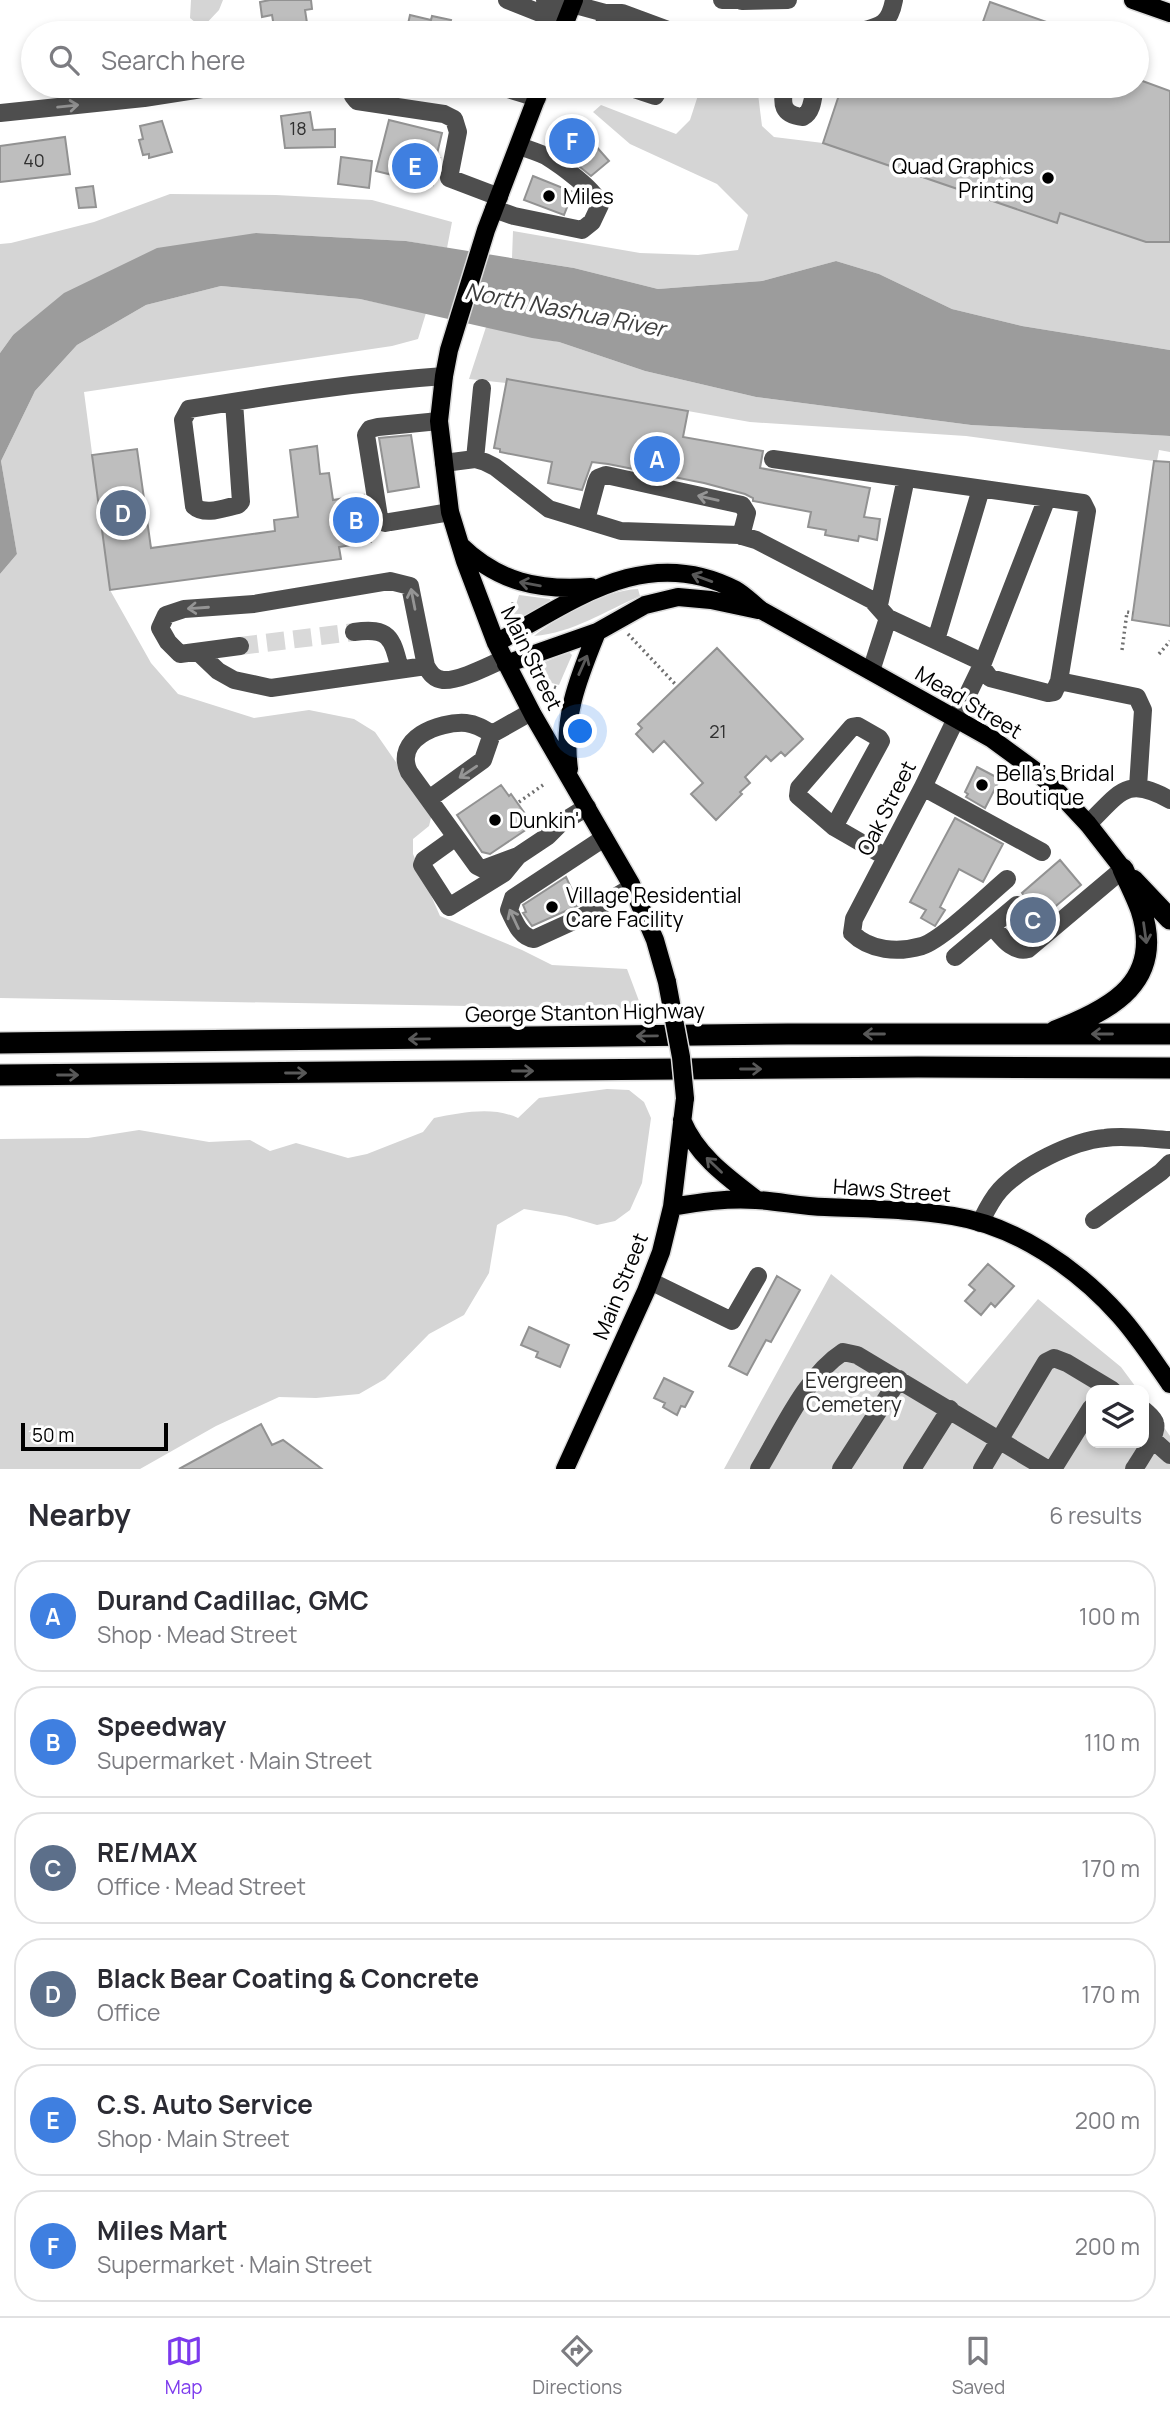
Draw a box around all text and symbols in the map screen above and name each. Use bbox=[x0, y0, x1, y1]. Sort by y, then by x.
search box bbox=[21, 21, 1149, 98]
icon: search bbox=[45, 41, 83, 79]
text: Search here bbox=[101, 42, 246, 78]
one-way arrow bbox=[56, 100, 79, 113]
pin: F bbox=[549, 115, 595, 167]
house number: 18 bbox=[289, 116, 307, 140]
pin: E bbox=[392, 140, 438, 192]
house number: 40 bbox=[23, 148, 45, 172]
place label: Quad Graphics Printing bbox=[892, 152, 1034, 204]
marker: Quad Graphics Printing bbox=[1040, 170, 1056, 186]
place label: Miles bbox=[563, 182, 614, 210]
marker: Miles bbox=[541, 188, 557, 204]
water label: North Nashua River bbox=[462, 274, 670, 345]
pin: A bbox=[634, 433, 680, 485]
pin: D bbox=[100, 487, 146, 539]
one-way arrow bbox=[697, 490, 720, 504]
pin: B bbox=[333, 494, 379, 546]
one-way arrow bbox=[692, 571, 713, 583]
one-way arrow bbox=[519, 577, 542, 590]
one-way arrow bbox=[406, 588, 419, 611]
one-way arrow bbox=[187, 601, 210, 614]
street label: Main Street bbox=[495, 601, 569, 715]
one-way arrow bbox=[577, 655, 590, 676]
street label: Mead Street bbox=[910, 659, 1028, 745]
your location bbox=[563, 714, 597, 748]
house number: 21 bbox=[709, 719, 727, 743]
street label: Oak Street bbox=[850, 756, 922, 860]
place label: Bella's Bridal Boutique bbox=[996, 759, 1115, 811]
one-way arrow bbox=[458, 765, 478, 779]
marker: Bella's Bridal Boutique bbox=[974, 777, 990, 793]
place label: Dunkin' bbox=[509, 806, 580, 834]
marker: Dunkin' bbox=[487, 812, 503, 828]
place label: Village Residential Care Facility bbox=[566, 881, 742, 933]
pin: C bbox=[1010, 894, 1056, 946]
marker: Village Residential Care Facility bbox=[544, 899, 560, 915]
one-way arrow bbox=[507, 909, 521, 930]
one-way arrow bbox=[1139, 921, 1152, 944]
street label: George Stanton Highway bbox=[465, 996, 705, 1028]
one-way arrow bbox=[863, 1027, 886, 1041]
one-way arrow bbox=[1091, 1028, 1114, 1041]
one-way arrow bbox=[636, 1029, 659, 1043]
one-way arrow bbox=[408, 1032, 431, 1046]
one-way arrow bbox=[739, 1062, 762, 1076]
one-way arrow bbox=[511, 1064, 534, 1078]
one-way arrow bbox=[284, 1066, 307, 1080]
one-way arrow bbox=[56, 1068, 79, 1082]
one-way arrow bbox=[706, 1156, 723, 1173]
street label: Haws Street bbox=[832, 1172, 952, 1208]
street label: Main Street bbox=[586, 1229, 654, 1343]
park label: Evergreen Cemetery bbox=[805, 1366, 903, 1418]
map controls bbox=[1086, 1385, 1149, 1448]
button: layers bbox=[1086, 1385, 1149, 1448]
scale bar bbox=[21, 1420, 168, 1452]
text: 50 m bbox=[32, 1422, 74, 1448]
text: Nearby bbox=[28, 1494, 131, 1535]
text: 6 results bbox=[1049, 1499, 1142, 1531]
text: Durand Cadillac, GMC bbox=[97, 1582, 369, 1618]
text: A bbox=[45, 1600, 61, 1632]
text: 100 m bbox=[1079, 1600, 1140, 1632]
text: Shop · Mead Street bbox=[97, 1618, 298, 1650]
text: Speedway bbox=[97, 1708, 226, 1744]
text: B bbox=[46, 1726, 60, 1758]
text: 110 m bbox=[1084, 1726, 1140, 1758]
text: Supermarket · Main Street bbox=[97, 1744, 372, 1776]
text: RE/MAX bbox=[97, 1834, 197, 1870]
text: C bbox=[45, 1852, 62, 1884]
text: 170 m bbox=[1081, 1852, 1140, 1884]
text: Office · Mead Street bbox=[97, 1870, 306, 1902]
text: Black Bear Coating & Concrete bbox=[97, 1960, 479, 1996]
text: D bbox=[45, 1978, 61, 2010]
text: 170 m bbox=[1081, 1978, 1140, 2010]
text: Office bbox=[97, 1996, 160, 2028]
text: C.S. Auto Service bbox=[97, 2086, 313, 2122]
text: E bbox=[46, 2104, 60, 2136]
text: 200 m bbox=[1075, 2104, 1140, 2136]
text: Shop · Main Street bbox=[97, 2122, 290, 2154]
text: Miles Mart bbox=[97, 2212, 228, 2248]
text: F bbox=[47, 2230, 59, 2262]
text: 200 m bbox=[1075, 2230, 1140, 2262]
text: Supermarket · Main Street bbox=[97, 2248, 372, 2280]
tab: Map bbox=[165, 2332, 203, 2400]
tab: Directions bbox=[532, 2332, 622, 2400]
tab: Saved bbox=[952, 2332, 1005, 2400]

